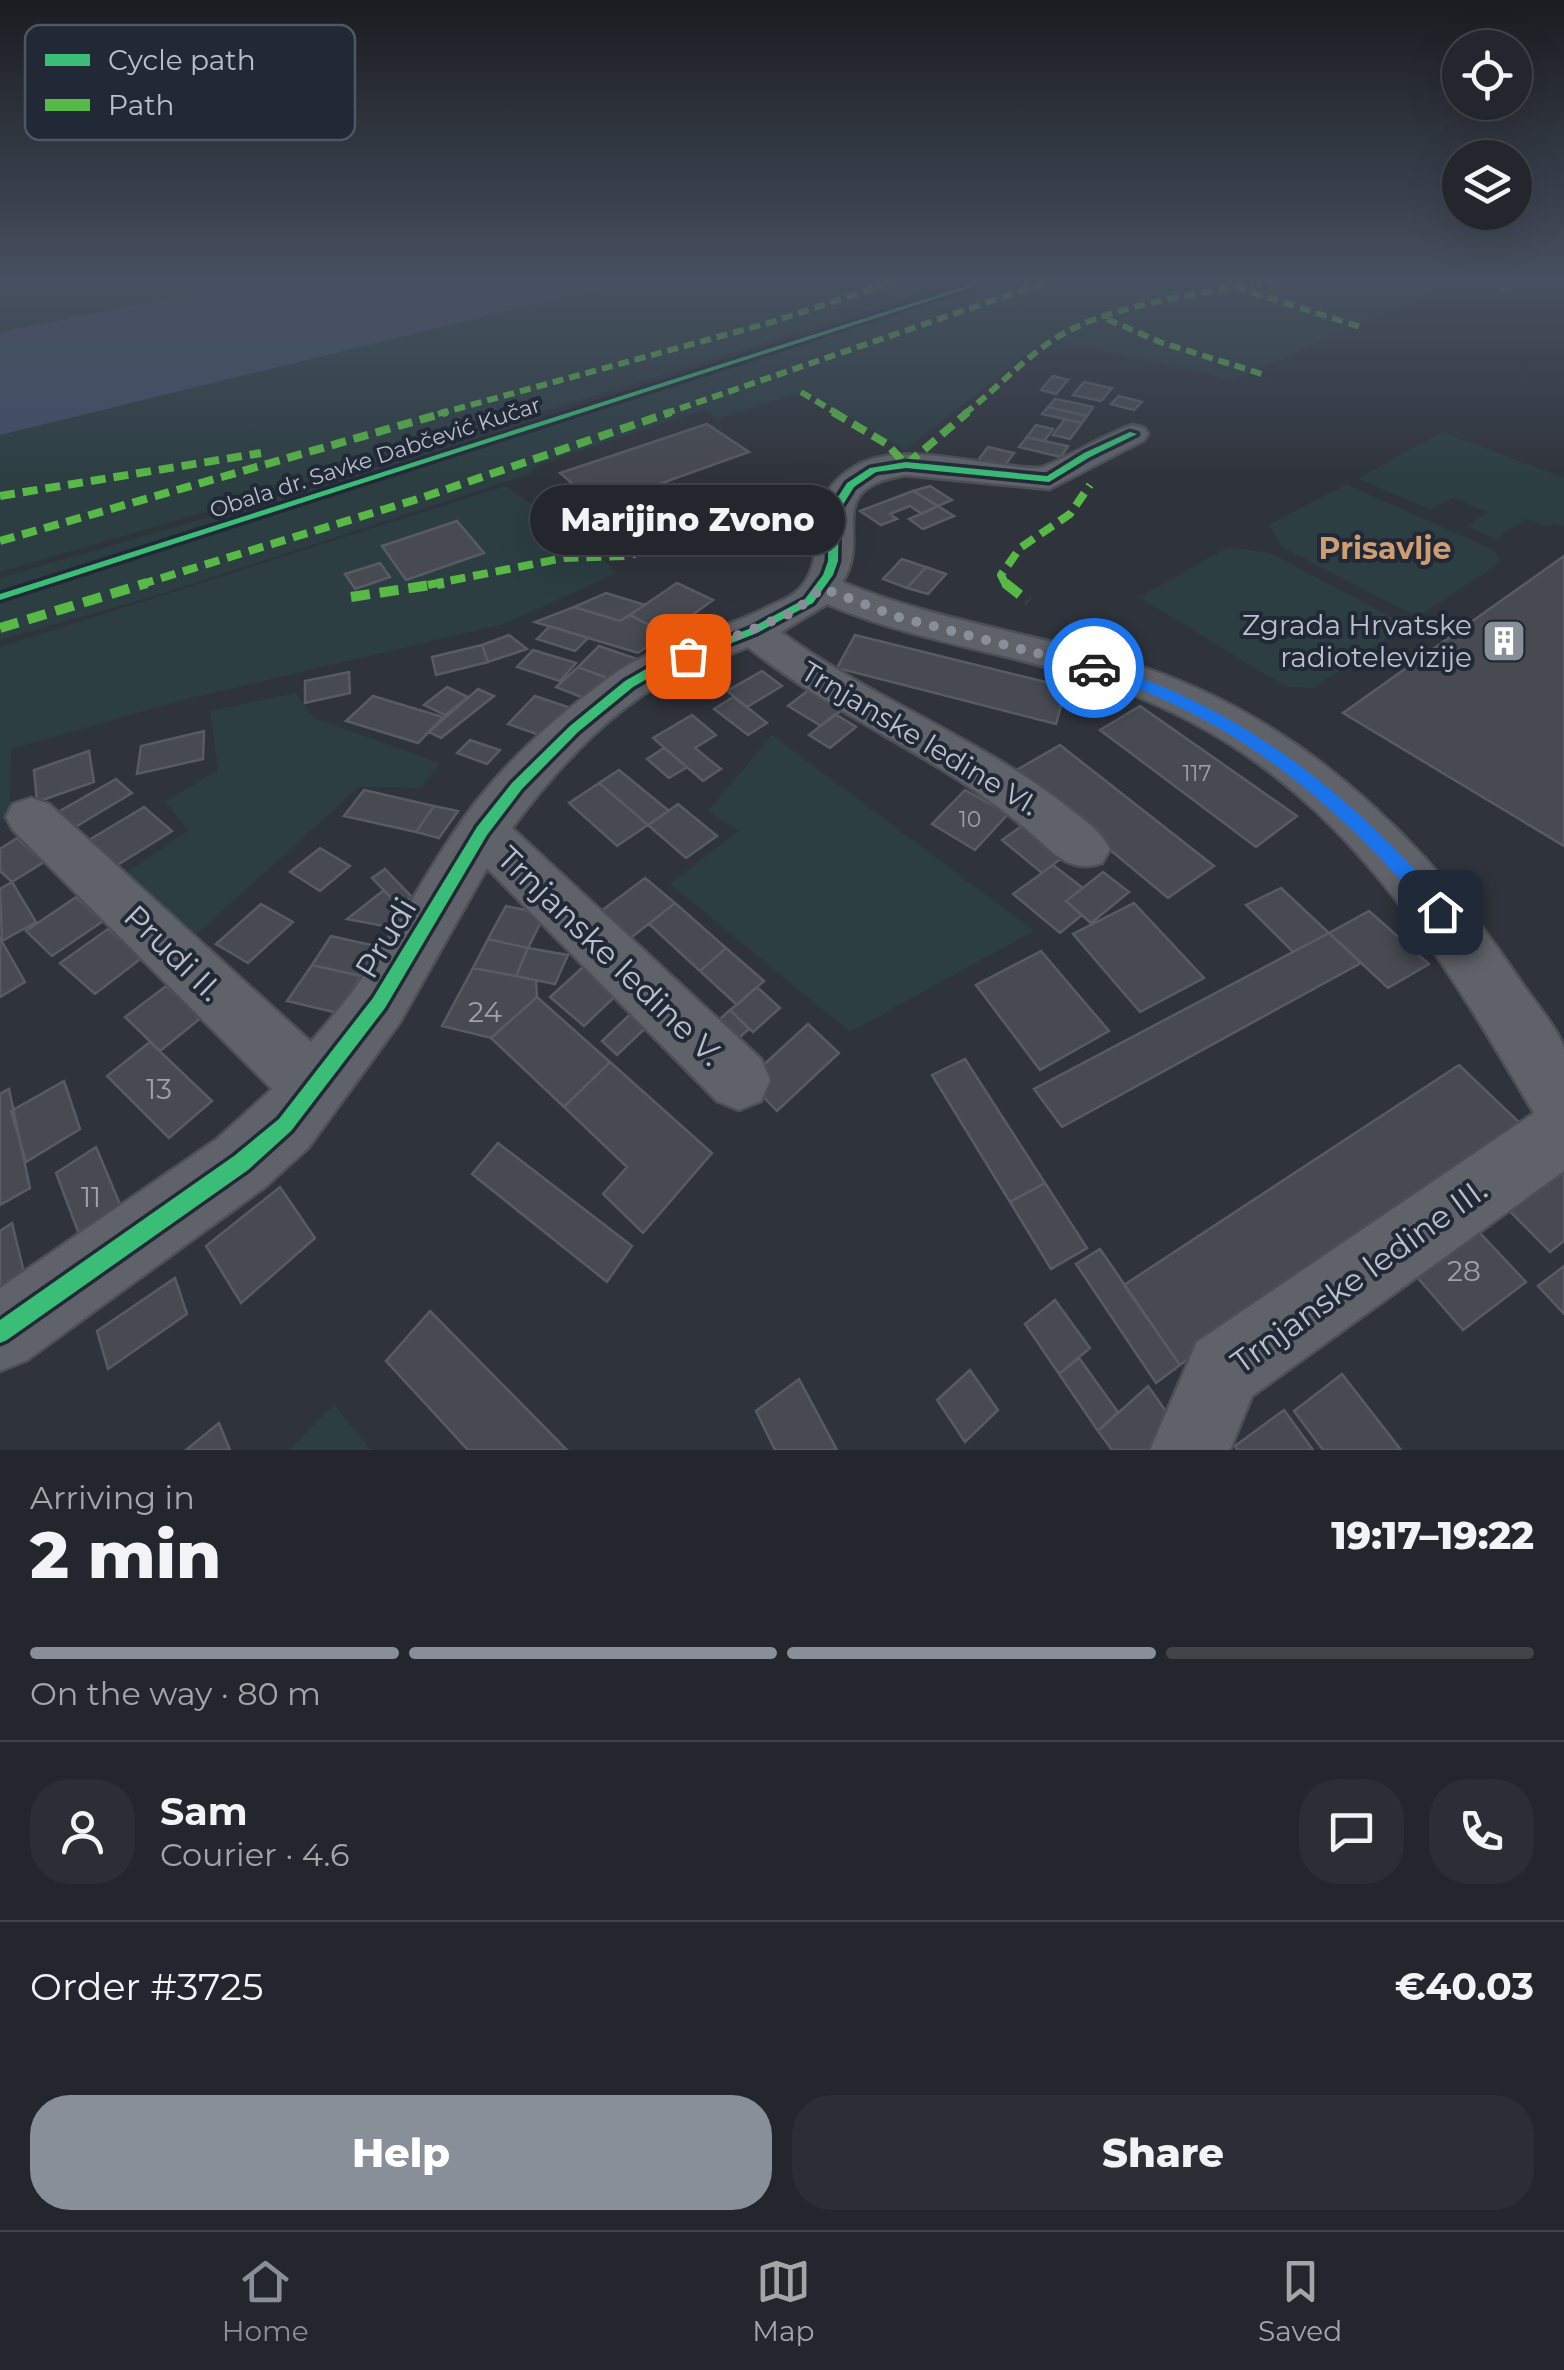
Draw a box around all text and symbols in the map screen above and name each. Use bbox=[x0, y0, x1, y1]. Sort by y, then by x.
legend bbox=[25, 25, 355, 140]
map controls bbox=[1442, 30, 1532, 230]
button: locate bbox=[1442, 30, 1532, 120]
text: Cycle path bbox=[108, 43, 256, 77]
text: Path bbox=[108, 88, 175, 122]
button: layers bbox=[1442, 140, 1532, 230]
street label: Obala dr. Savke Dabčević Kučar bbox=[206, 391, 544, 524]
callout: Marijino Zvono bbox=[530, 486, 846, 556]
text: Marijino Zvono bbox=[560, 500, 815, 539]
district label: Prisavlje bbox=[1319, 530, 1451, 567]
place label: Zgrada Hrvatske radiotelevizije bbox=[1242, 608, 1472, 674]
pin bbox=[646, 614, 731, 699]
courier bbox=[1044, 618, 1144, 718]
building icon: Zgrada Hrvatske radiotelevizije bbox=[1481, 618, 1527, 664]
icon: bag bbox=[661, 629, 716, 684]
icon: car bbox=[1067, 641, 1122, 696]
street label: Trnjanske ledine VI. bbox=[795, 654, 1045, 822]
house number: 117 bbox=[1183, 760, 1211, 787]
house number: 10 bbox=[959, 806, 981, 833]
street label: Trnjanske ledine V. bbox=[489, 838, 731, 1073]
pin bbox=[1398, 870, 1483, 955]
icon: home bbox=[1413, 885, 1468, 940]
street label: Prudi bbox=[346, 890, 425, 985]
street label: Prudi II. bbox=[116, 896, 231, 1009]
house number: 24 bbox=[468, 995, 502, 1029]
house number: 13 bbox=[146, 1072, 172, 1106]
street label: Trnjanske ledine III. bbox=[1223, 1170, 1494, 1381]
house number: 11 bbox=[81, 1180, 101, 1214]
house number: 28 bbox=[1447, 1254, 1481, 1288]
text: Arriving in bbox=[30, 1478, 195, 1517]
text: 19:17–19:22 bbox=[1331, 1512, 1534, 1559]
text: 2 min bbox=[30, 1515, 221, 1594]
text: On the way · 80 m bbox=[30, 1674, 321, 1713]
button: person bbox=[30, 1779, 135, 1884]
button: chat bbox=[1299, 1779, 1404, 1884]
button: phone bbox=[1429, 1779, 1534, 1884]
text: Sam bbox=[160, 1788, 248, 1835]
text: Courier · 4.6 bbox=[160, 1835, 349, 1874]
text: Order #3725 bbox=[30, 1963, 263, 2010]
text: €40.03 bbox=[1395, 1963, 1534, 2010]
button: Help bbox=[30, 2095, 772, 2210]
button: Share bbox=[792, 2095, 1534, 2210]
tab: Home bbox=[222, 2254, 309, 2348]
tab: Map bbox=[752, 2254, 815, 2348]
tab: Saved bbox=[1258, 2254, 1342, 2348]

